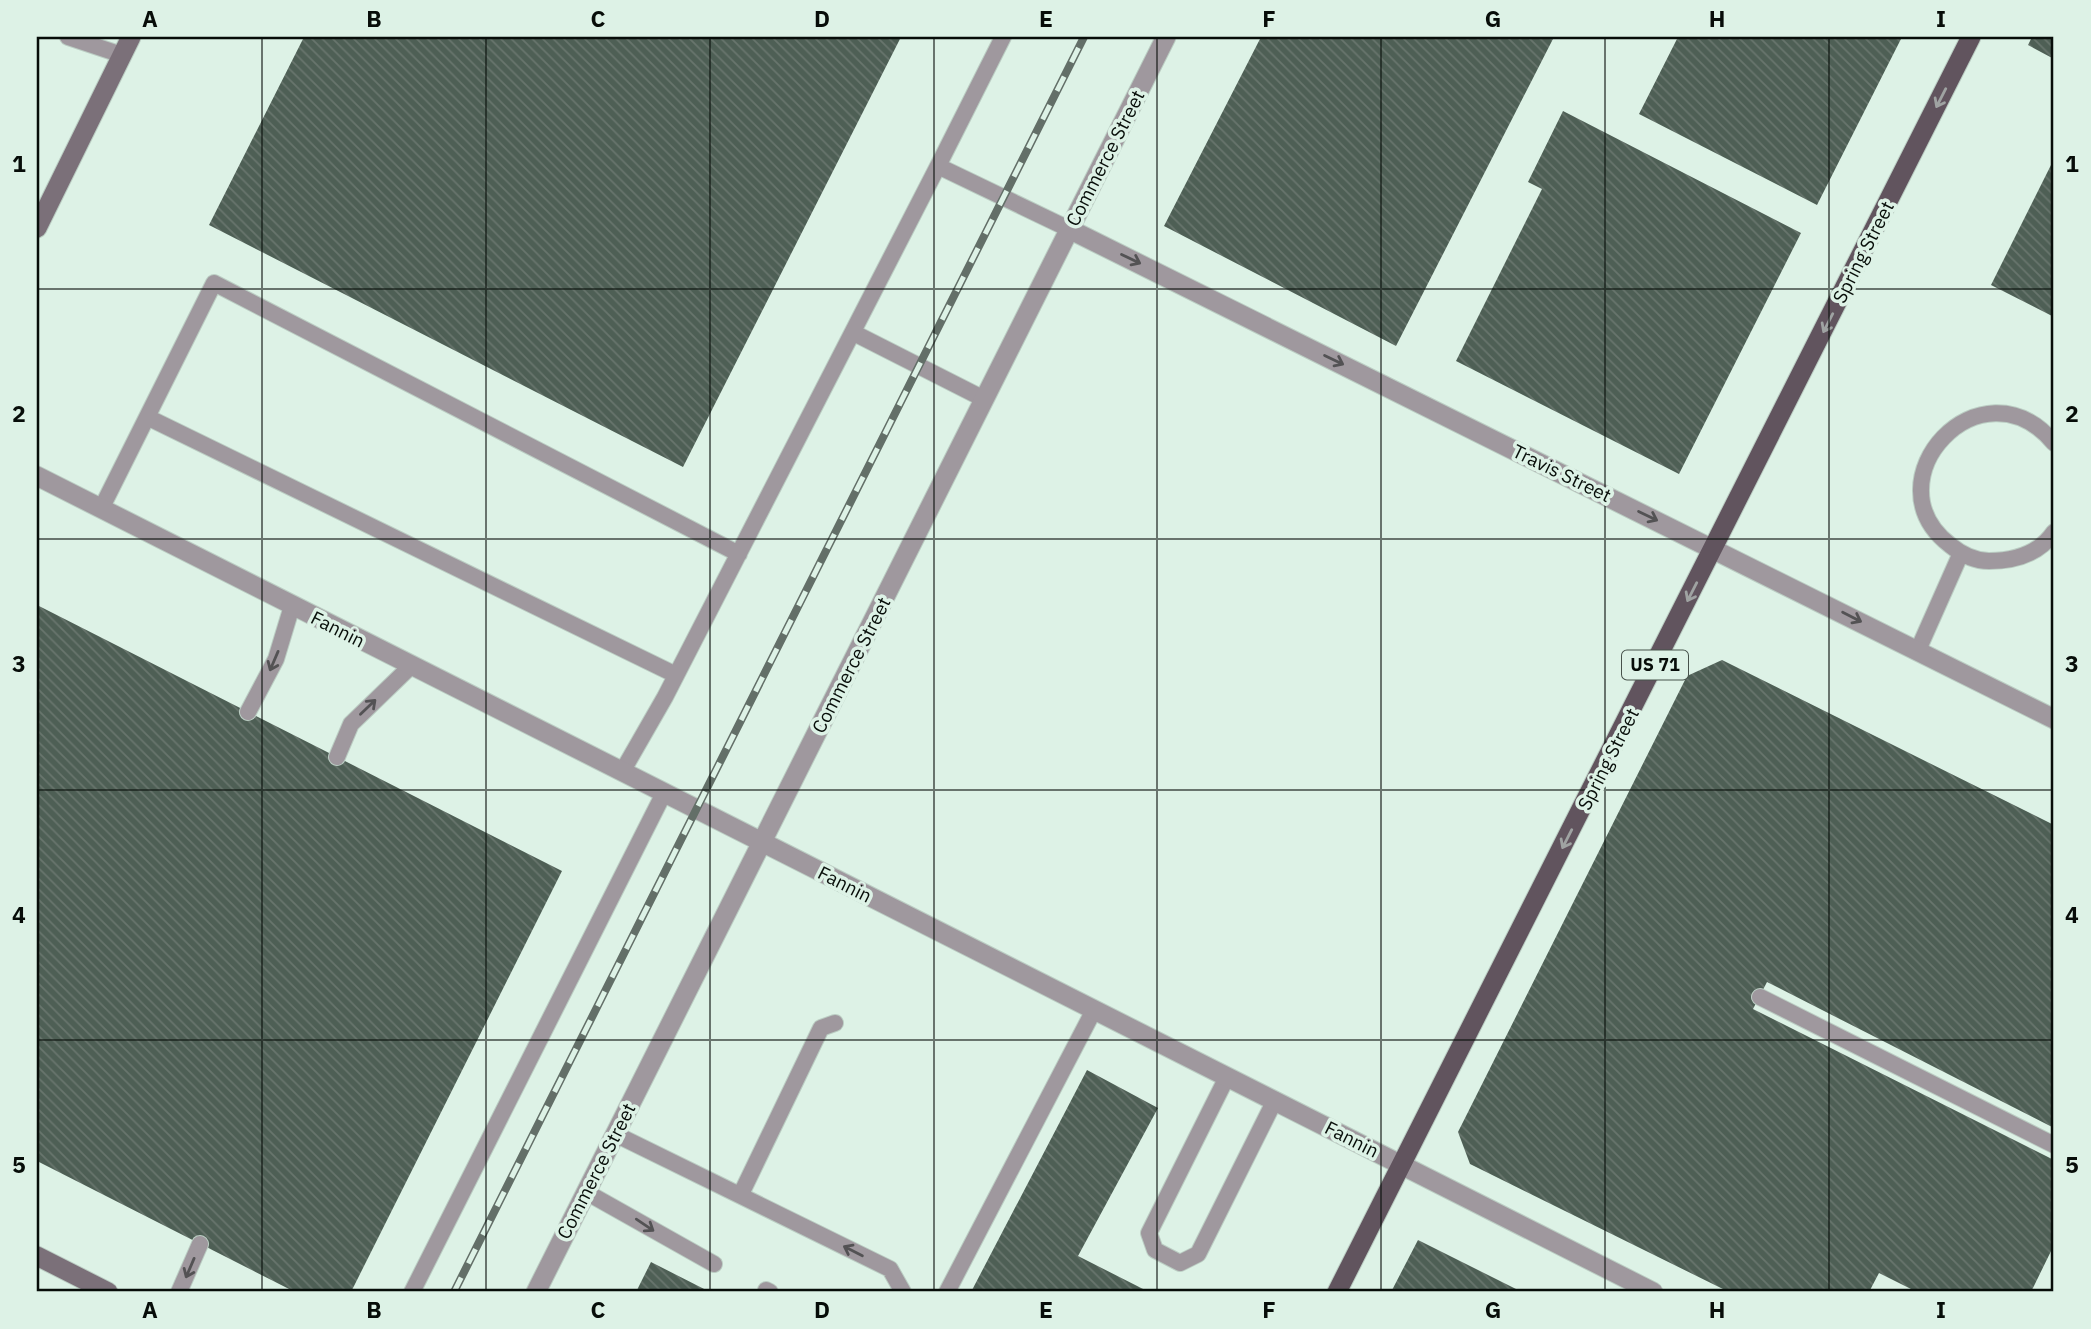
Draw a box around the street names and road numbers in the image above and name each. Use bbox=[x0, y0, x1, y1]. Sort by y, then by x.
street label: Commerce Street bbox=[1060, 86, 1150, 230]
street label: Spring Street bbox=[1827, 197, 1899, 307]
street label: Travis Street bbox=[1509, 439, 1615, 507]
street label: Commerce Street bbox=[806, 593, 896, 737]
street label: Fannin bbox=[307, 605, 369, 653]
road number: US 71 bbox=[1622, 650, 1688, 680]
street label: Spring Street bbox=[1572, 704, 1644, 814]
street label: Fannin bbox=[814, 860, 876, 908]
street label: Commerce Street bbox=[551, 1099, 641, 1243]
street label: Fannin bbox=[1321, 1115, 1383, 1163]

